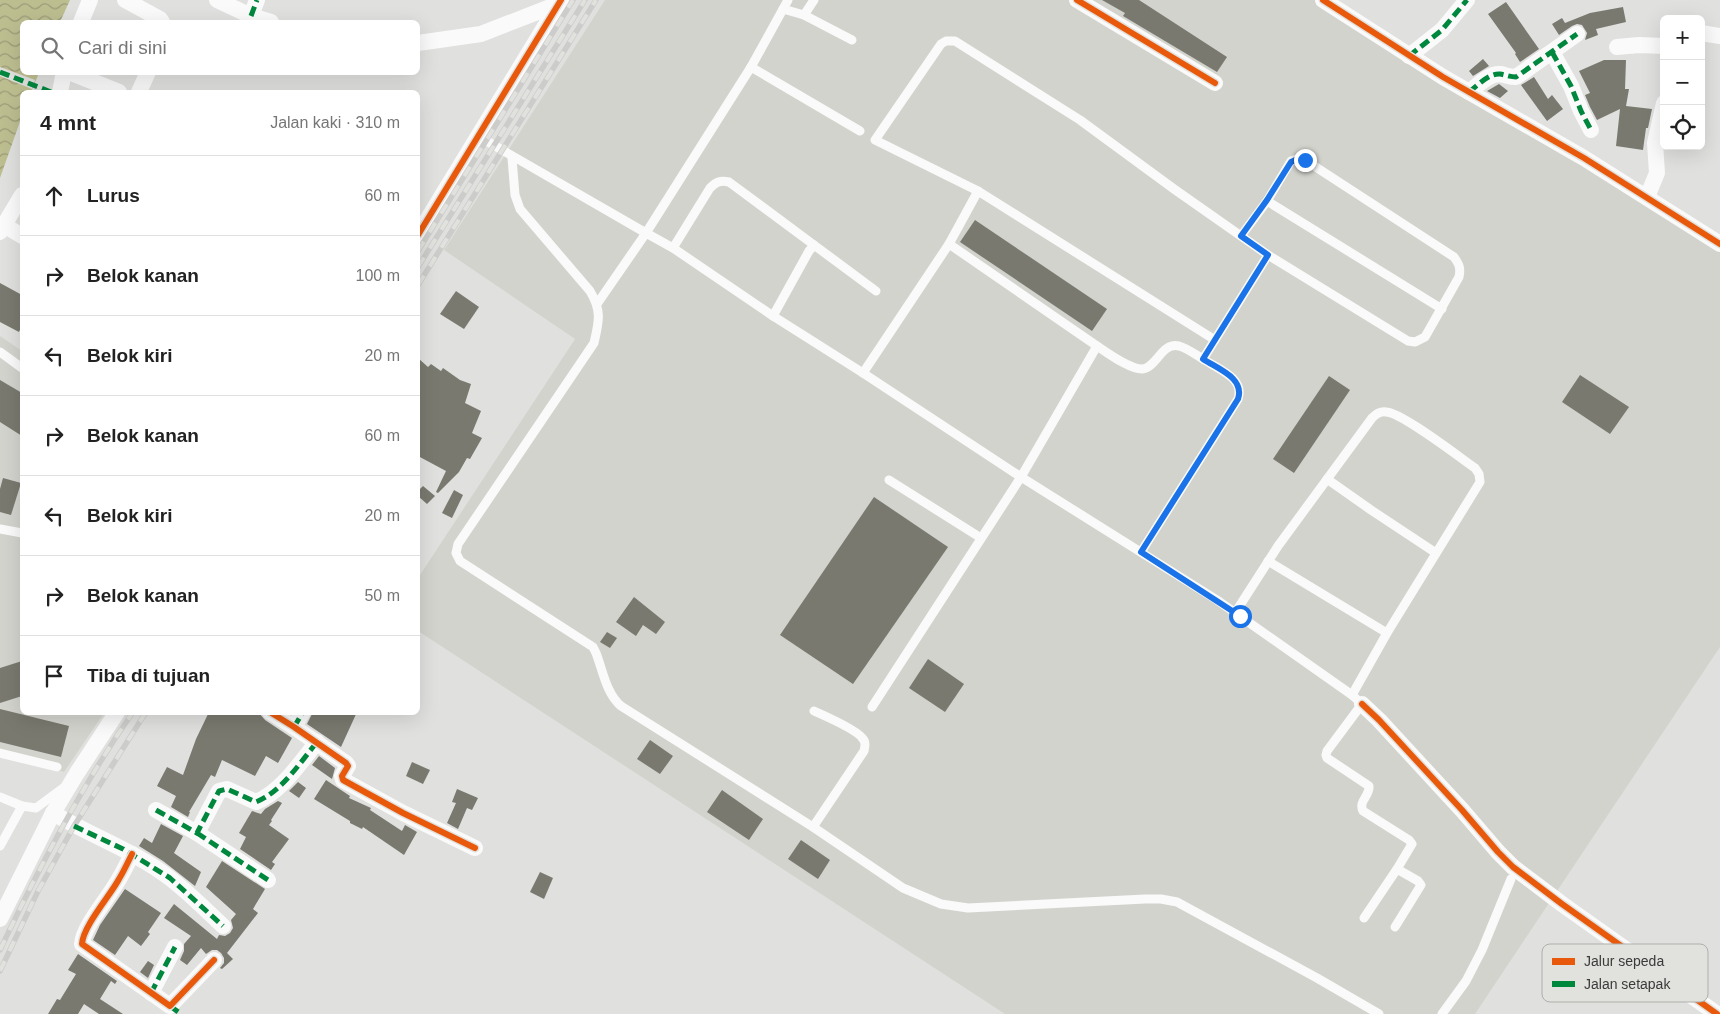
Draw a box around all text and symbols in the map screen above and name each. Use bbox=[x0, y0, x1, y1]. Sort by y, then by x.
map controls bbox=[1660, 15, 1705, 150]
button: + bbox=[1660, 15, 1705, 60]
search box bbox=[20, 20, 420, 75]
icon: search bbox=[38, 34, 66, 62]
text: Cari di sini bbox=[78, 37, 167, 58]
button: − bbox=[1660, 60, 1705, 105]
button: locate bbox=[1660, 105, 1705, 150]
text: 4 mnt bbox=[40, 111, 96, 134]
text: Jalan kaki · 310 m bbox=[270, 114, 400, 131]
route end bbox=[1294, 149, 1317, 172]
icon: ahead bbox=[40, 182, 68, 210]
text: Lurus bbox=[87, 185, 140, 206]
text: 60 m bbox=[364, 187, 400, 204]
icon: right bbox=[40, 262, 68, 290]
text: Belok kanan bbox=[87, 265, 199, 286]
text: 100 m bbox=[356, 267, 400, 284]
icon: left bbox=[40, 342, 68, 370]
text: Belok kiri bbox=[87, 345, 173, 366]
text: 20 m bbox=[364, 347, 400, 364]
icon: right bbox=[40, 422, 68, 450]
text: Belok kanan bbox=[87, 425, 199, 446]
text: 60 m bbox=[364, 427, 400, 444]
icon: left bbox=[40, 502, 68, 530]
text: Belok kiri bbox=[87, 505, 173, 526]
text: 20 m bbox=[364, 507, 400, 524]
icon: right bbox=[40, 582, 68, 610]
text: Belok kanan bbox=[87, 585, 199, 606]
text: 50 m bbox=[364, 587, 400, 604]
route start bbox=[1229, 605, 1252, 628]
icon: arrive bbox=[40, 662, 68, 690]
text: Tiba di tujuan bbox=[87, 665, 210, 686]
legend bbox=[1542, 944, 1708, 1002]
text: Jalur sepeda bbox=[1584, 953, 1664, 969]
text: Jalan setapak bbox=[1584, 976, 1671, 992]

